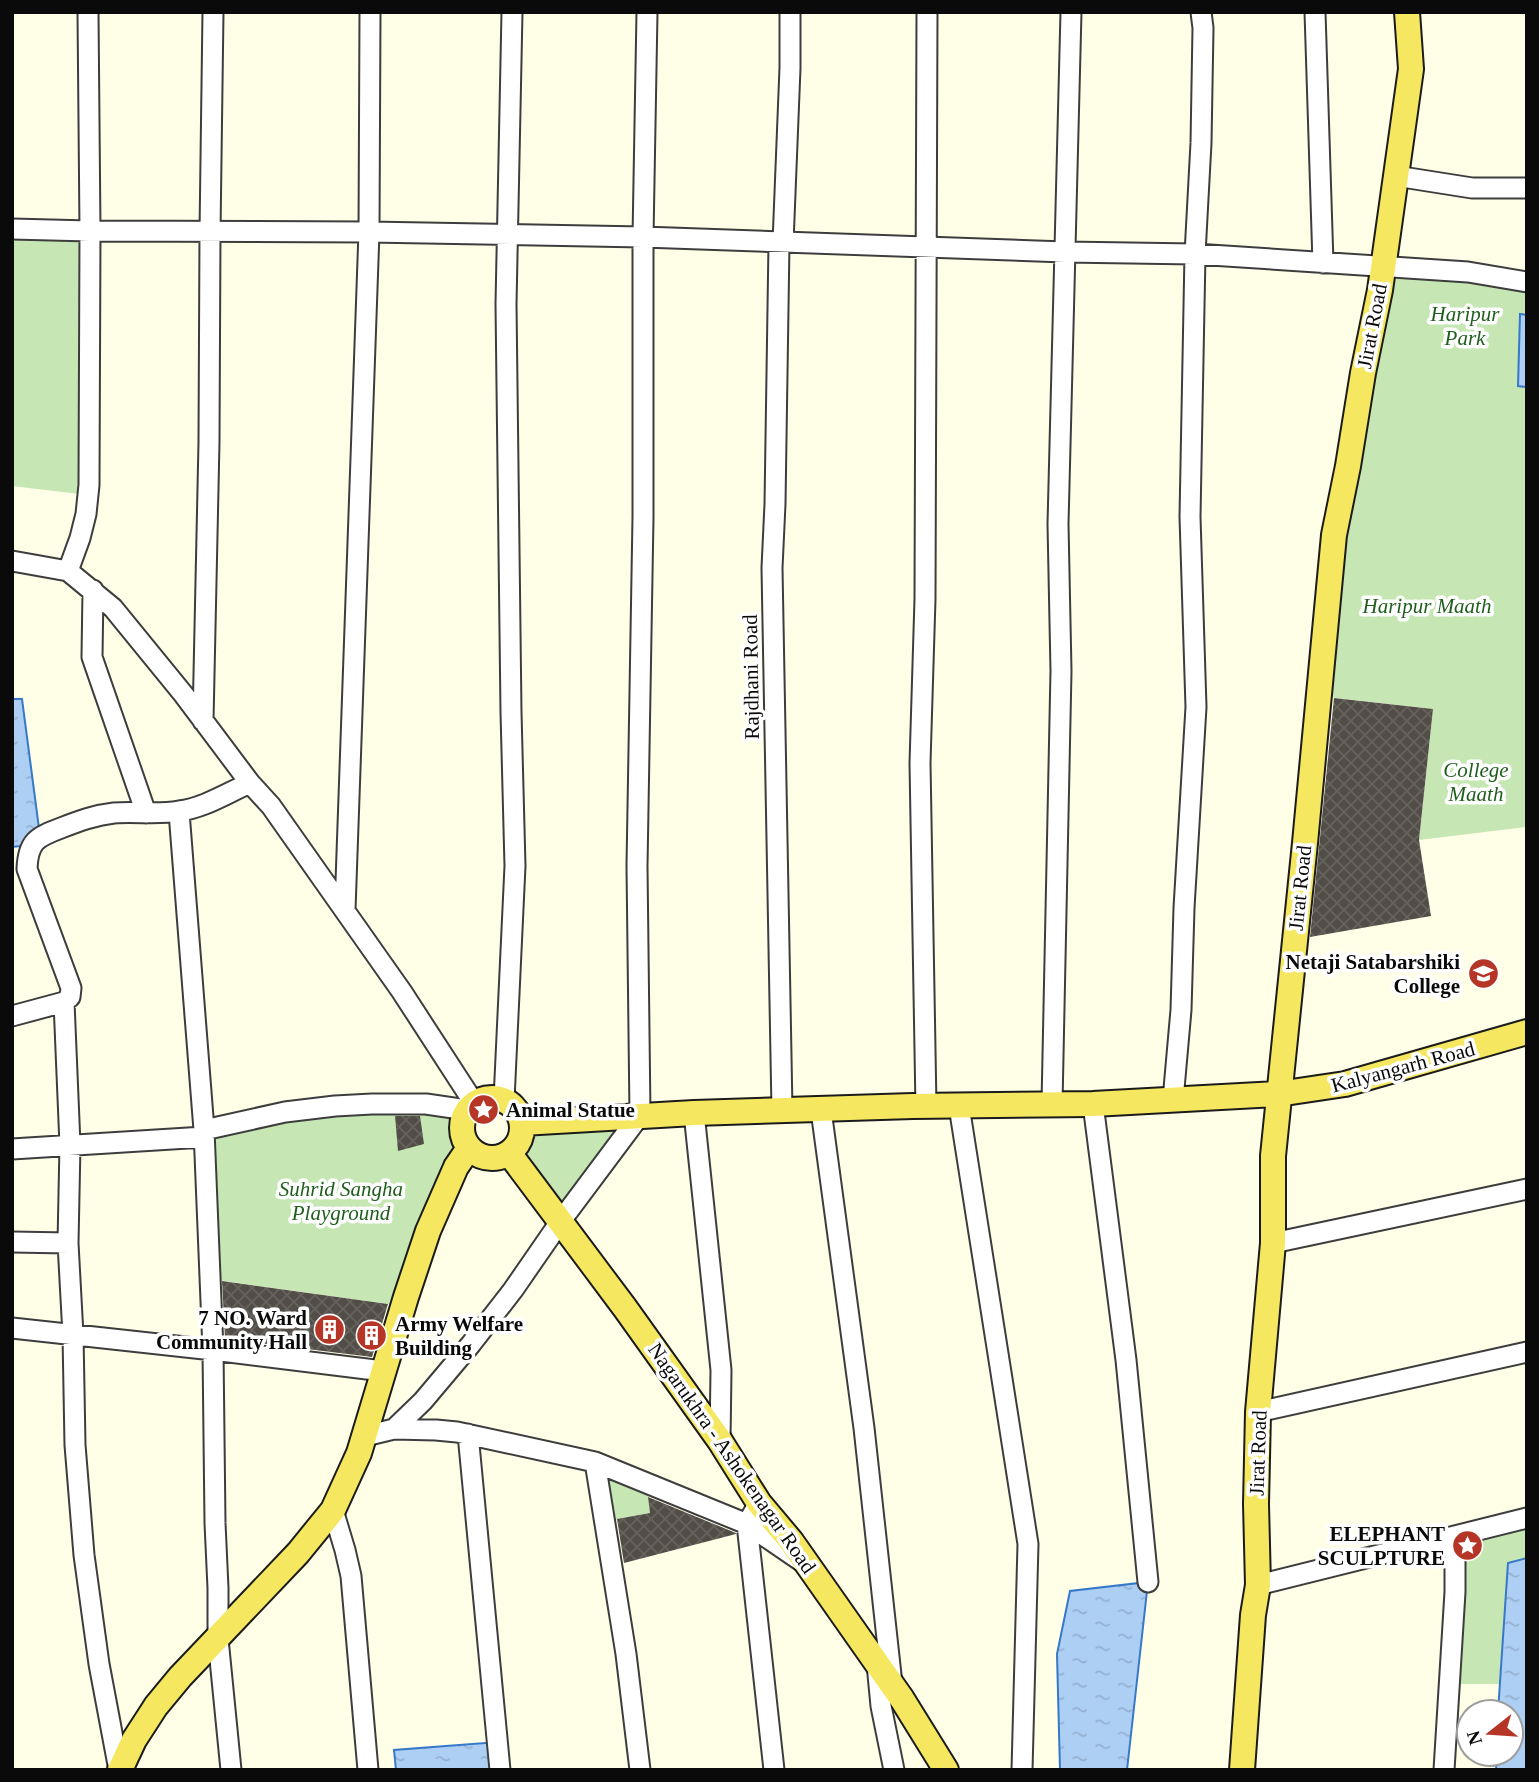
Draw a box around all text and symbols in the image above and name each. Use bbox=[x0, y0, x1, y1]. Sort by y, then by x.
street label: Jirat Road bbox=[1352, 281, 1392, 370]
park label: Haripur Park bbox=[1430, 302, 1500, 350]
park label: Haripur Maath bbox=[1362, 594, 1491, 618]
street label: Rajdhani Road bbox=[738, 614, 764, 740]
park label: College Maath bbox=[1443, 758, 1509, 806]
street label: Jirat Road bbox=[1284, 844, 1316, 932]
place label: Netaji Satabarshiki College bbox=[1286, 950, 1460, 998]
school or university icon: Netaji Satabarshiki College bbox=[1466, 957, 1500, 991]
street label: Kalyangarh Road bbox=[1329, 1036, 1478, 1098]
place icon: Animal Statue bbox=[466, 1093, 500, 1127]
place label: Animal Statue bbox=[506, 1098, 635, 1122]
park label: Suhrid Sangha Playground bbox=[279, 1177, 403, 1225]
place label: 7 NO. Ward Community Hall bbox=[156, 1306, 307, 1354]
place label: Army Welfare Building bbox=[395, 1312, 523, 1360]
building icon: 7 NO. Ward Community Hall bbox=[313, 1313, 347, 1347]
building icon: Army Welfare Building bbox=[355, 1319, 389, 1353]
street label: Nagarukhra - Ashokenagar Road bbox=[643, 1338, 821, 1578]
street label: Jirat Road bbox=[1245, 1409, 1272, 1496]
place label: ELEPHANT SCULPTURE bbox=[1318, 1522, 1445, 1570]
place icon: ELEPHANT SCULPTURE bbox=[1451, 1529, 1485, 1563]
north arrow bbox=[1455, 1698, 1525, 1768]
text: N bbox=[1462, 1728, 1486, 1747]

